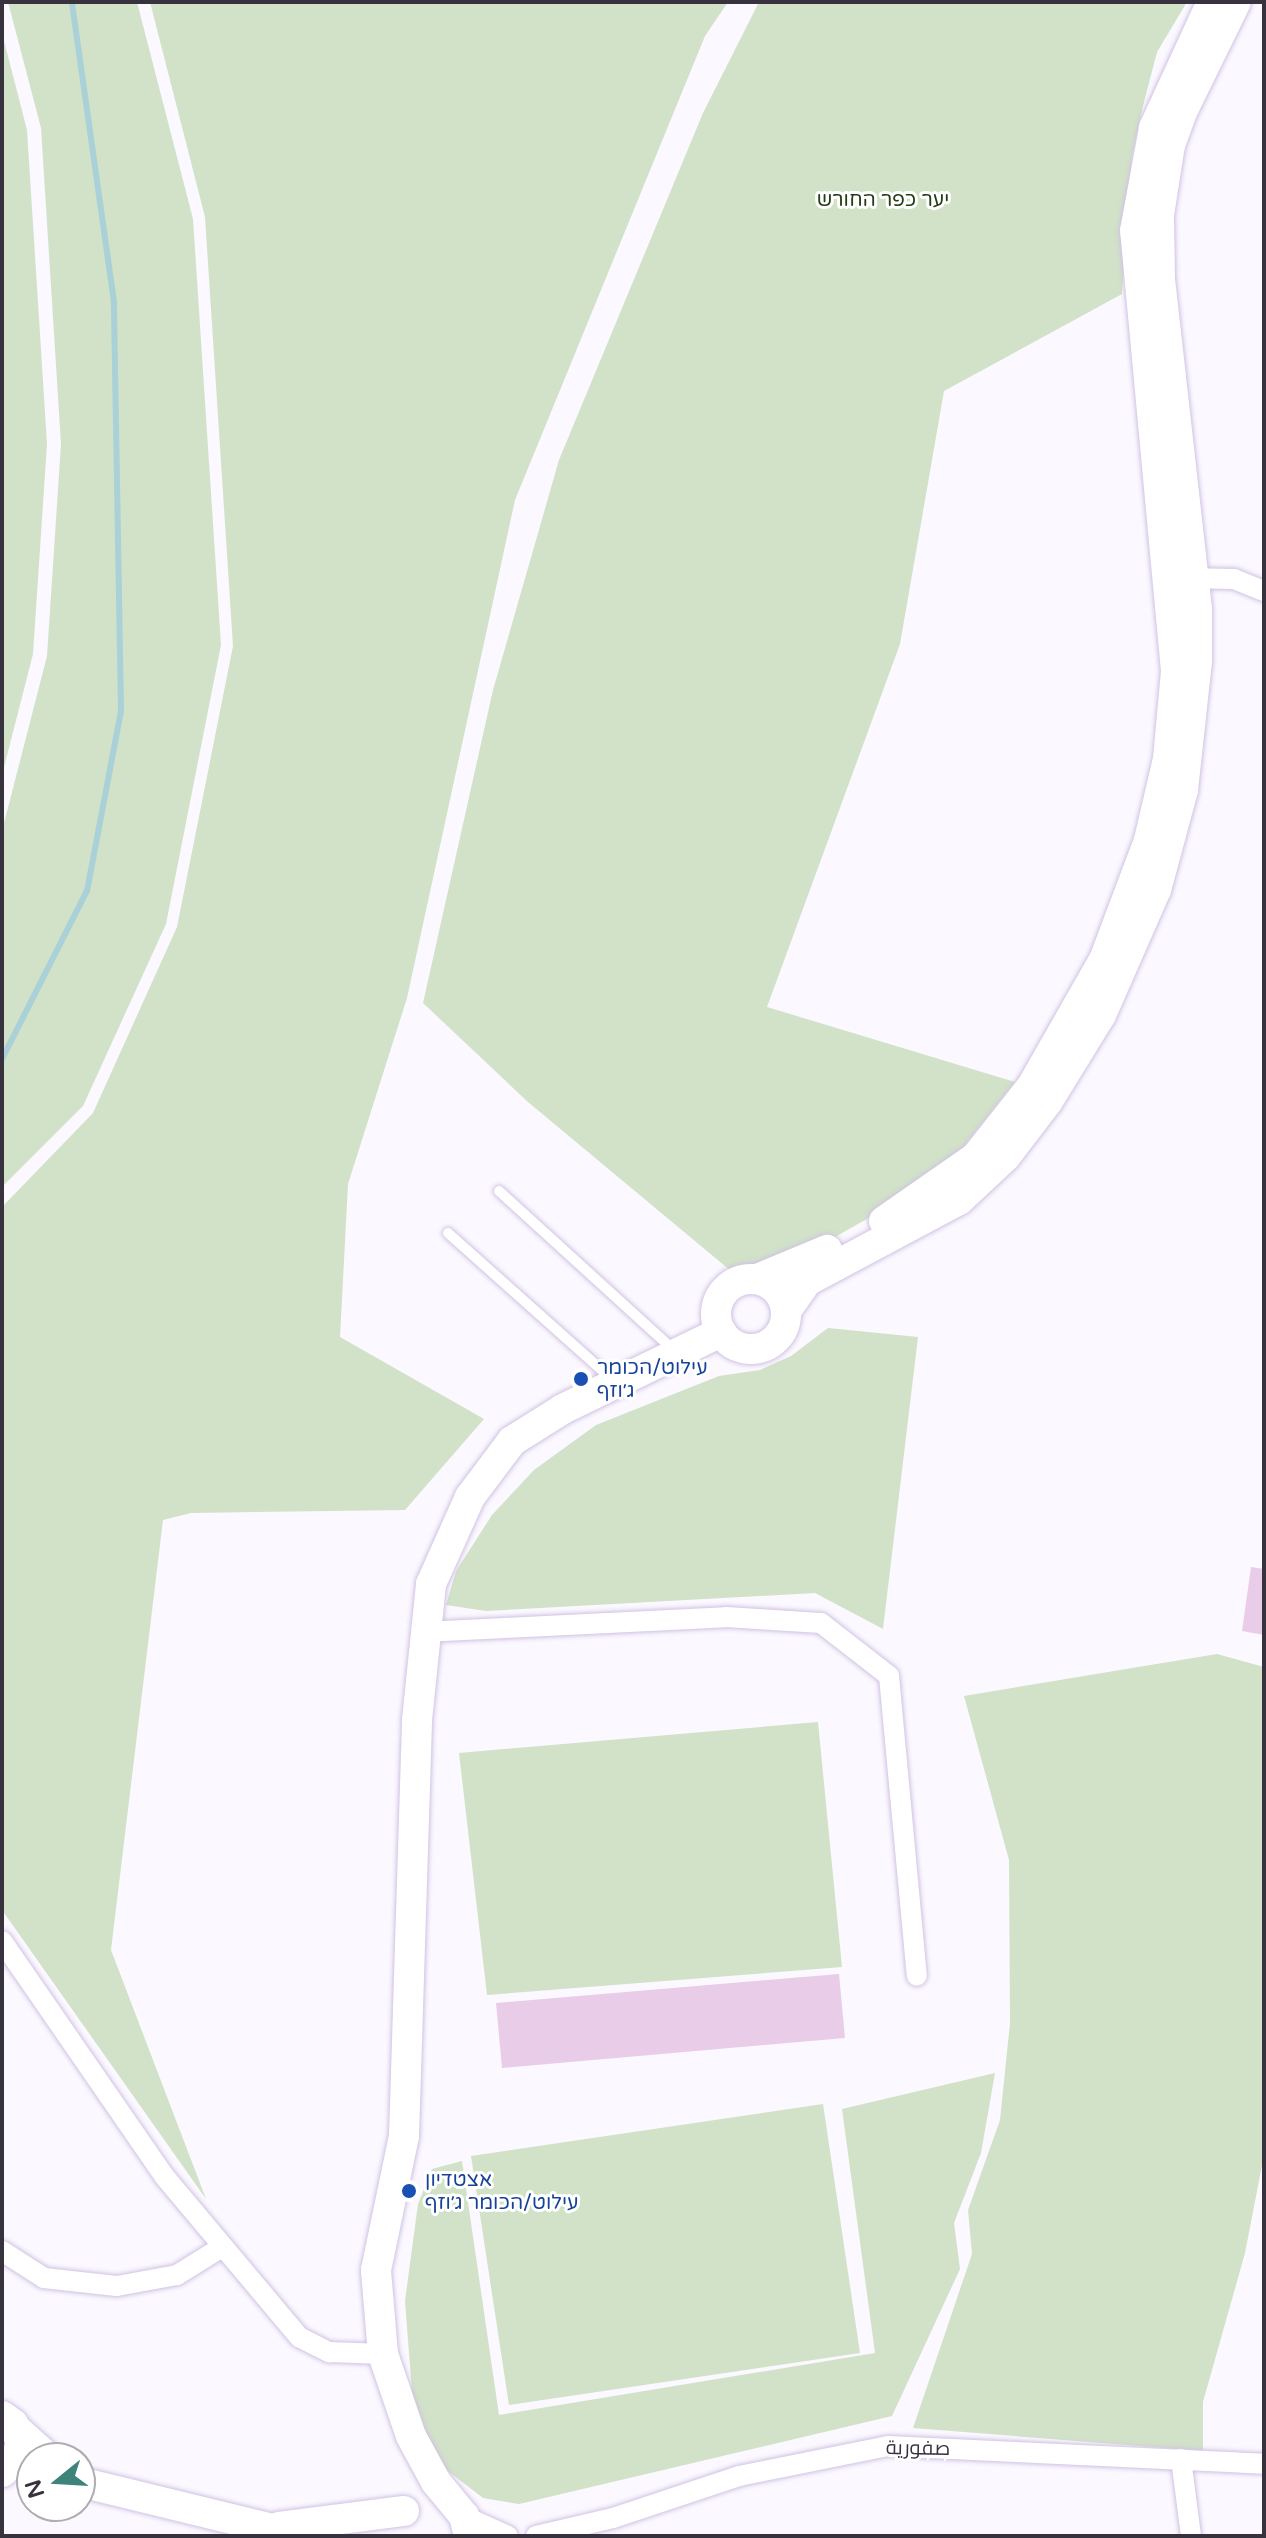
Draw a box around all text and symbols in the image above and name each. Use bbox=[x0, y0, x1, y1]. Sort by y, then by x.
park label: יער כפר החורש bbox=[817, 188, 949, 212]
place label: עילוט/הכומר ג׳וזף bbox=[597, 1356, 708, 1403]
marker: עילוט/הכומר ג׳וזף bbox=[572, 1370, 590, 1388]
place label: אצטדיון עילוט/הכומר ג׳וזף bbox=[425, 2168, 579, 2215]
marker: אצטדיון עילוט/הכומר ג׳וזף bbox=[400, 2182, 418, 2200]
street label: صفورية bbox=[886, 2436, 950, 2462]
north arrow bbox=[16, 2442, 96, 2522]
text: N bbox=[20, 2476, 50, 2501]

